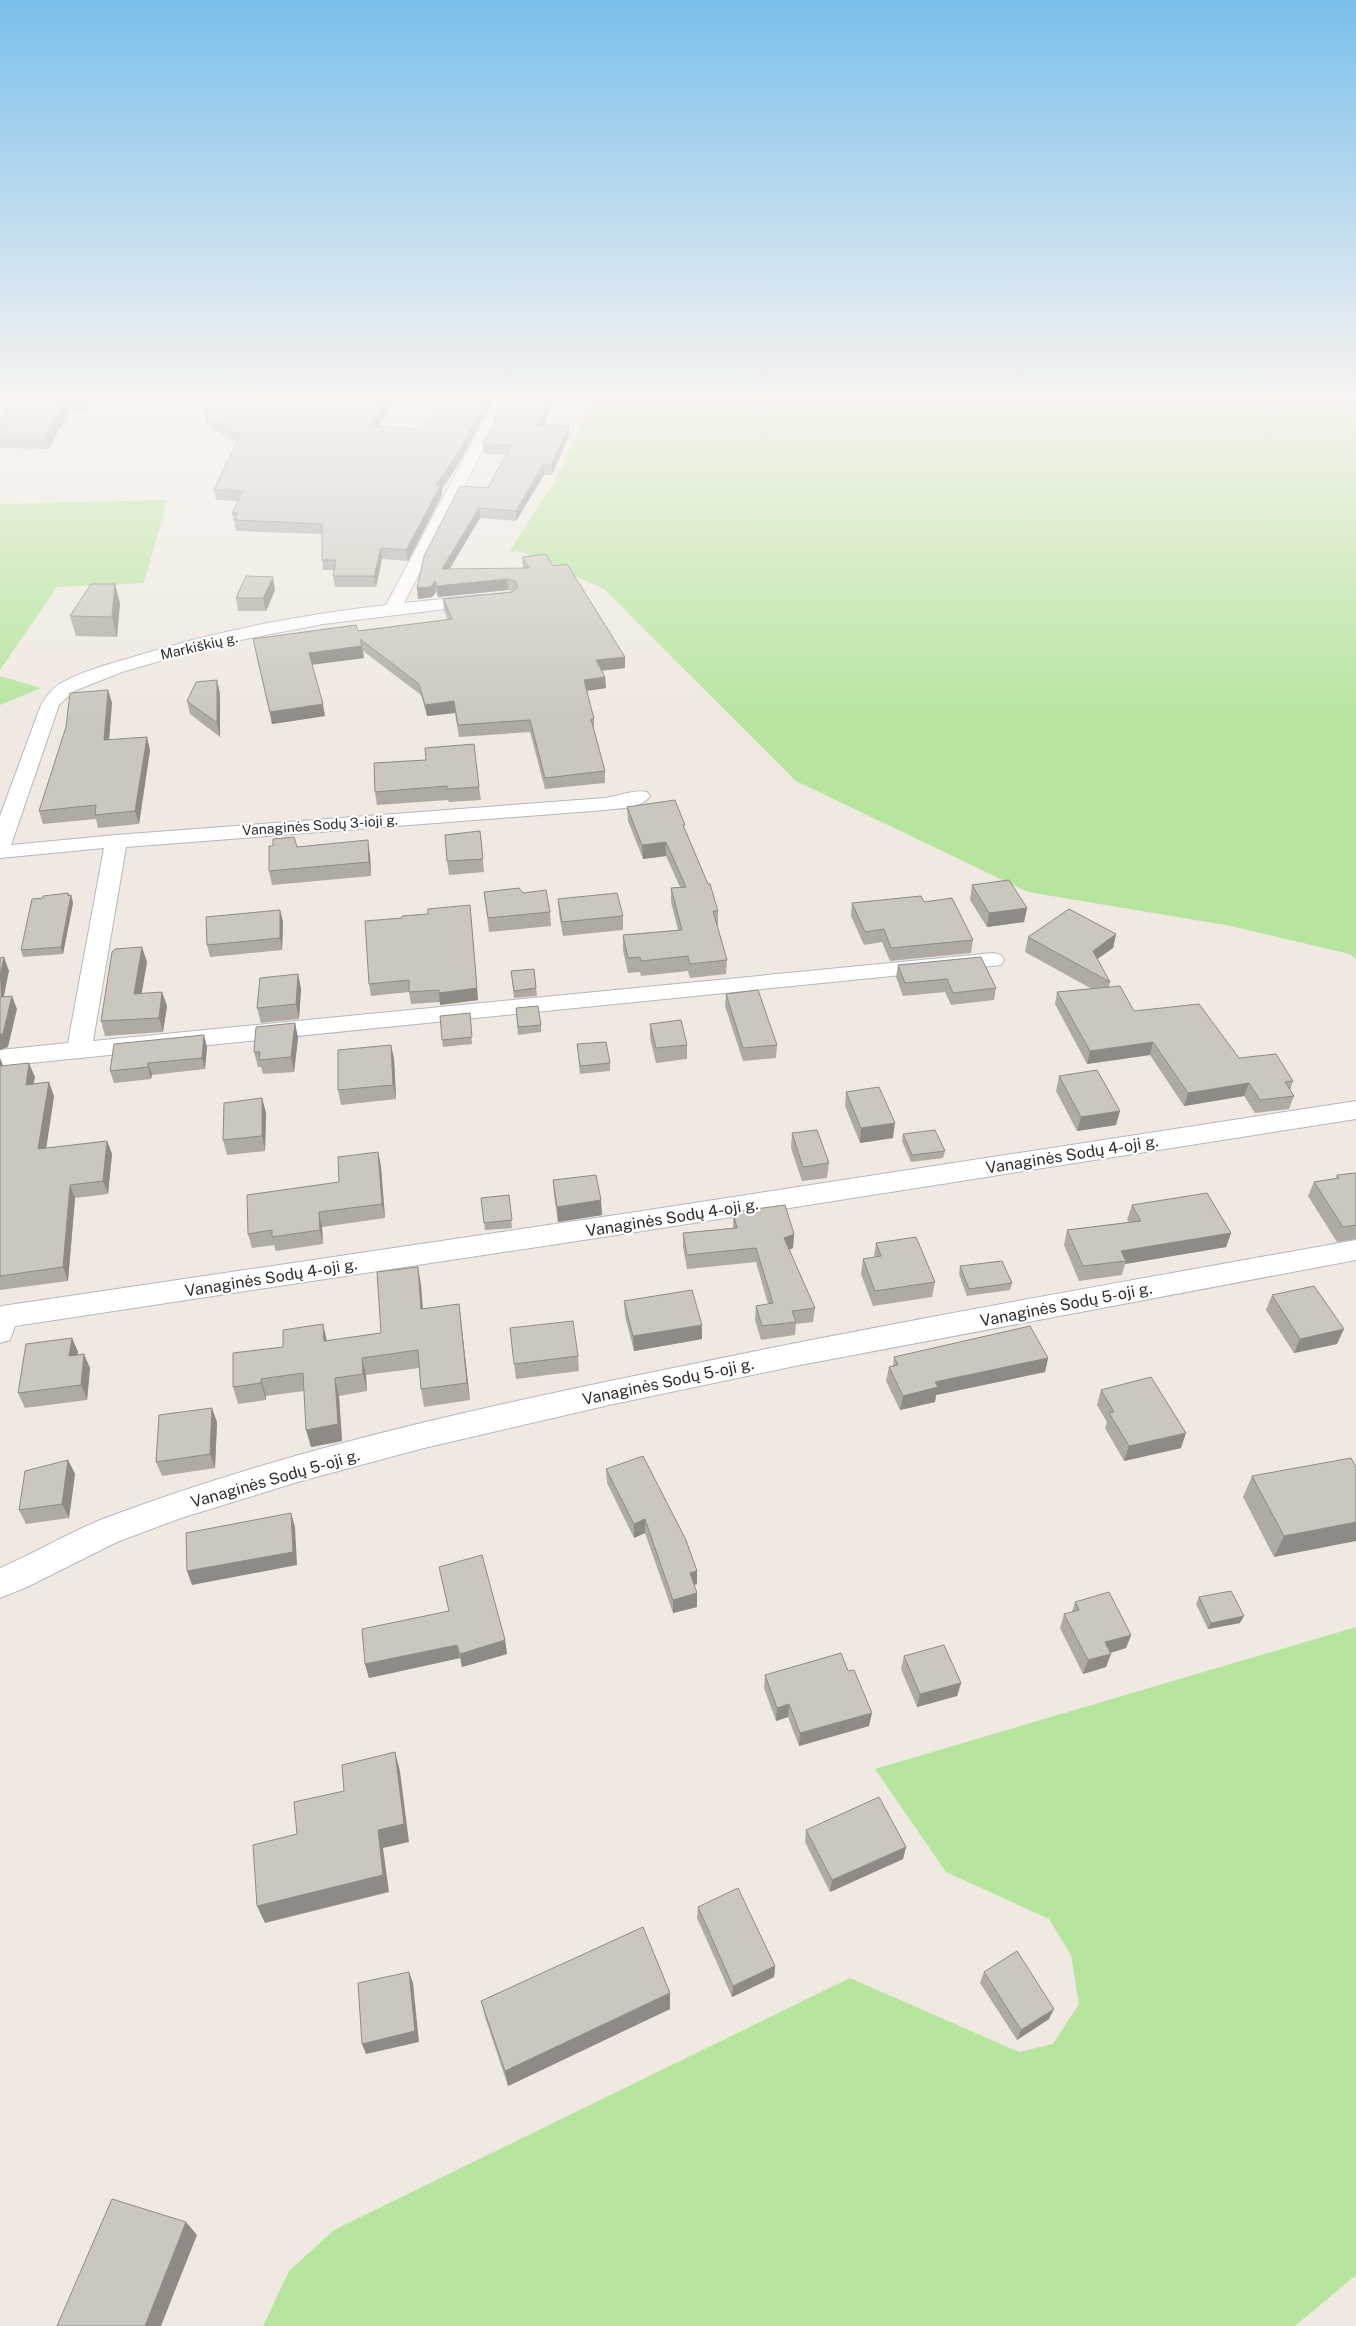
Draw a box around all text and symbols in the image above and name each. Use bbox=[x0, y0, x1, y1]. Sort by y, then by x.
street label: Markiškių g. bbox=[159, 629, 239, 663]
street label: Vanaginės Sodų 3-ioji g. bbox=[242, 812, 398, 838]
street label: Vanaginės Sodų 4-oji g. bbox=[984, 1131, 1160, 1178]
street label: Vanaginės Sodų 4-oji g. bbox=[584, 1194, 760, 1241]
street label: Vanaginės Sodų 4-oji g. bbox=[183, 1254, 359, 1301]
street label: Vanaginės Sodų 5-oji g. bbox=[978, 1278, 1154, 1330]
street label: Vanaginės Sodų 5-oji g. bbox=[581, 1354, 756, 1409]
street label: Vanaginės Sodų 5-oji g. bbox=[188, 1445, 362, 1512]

